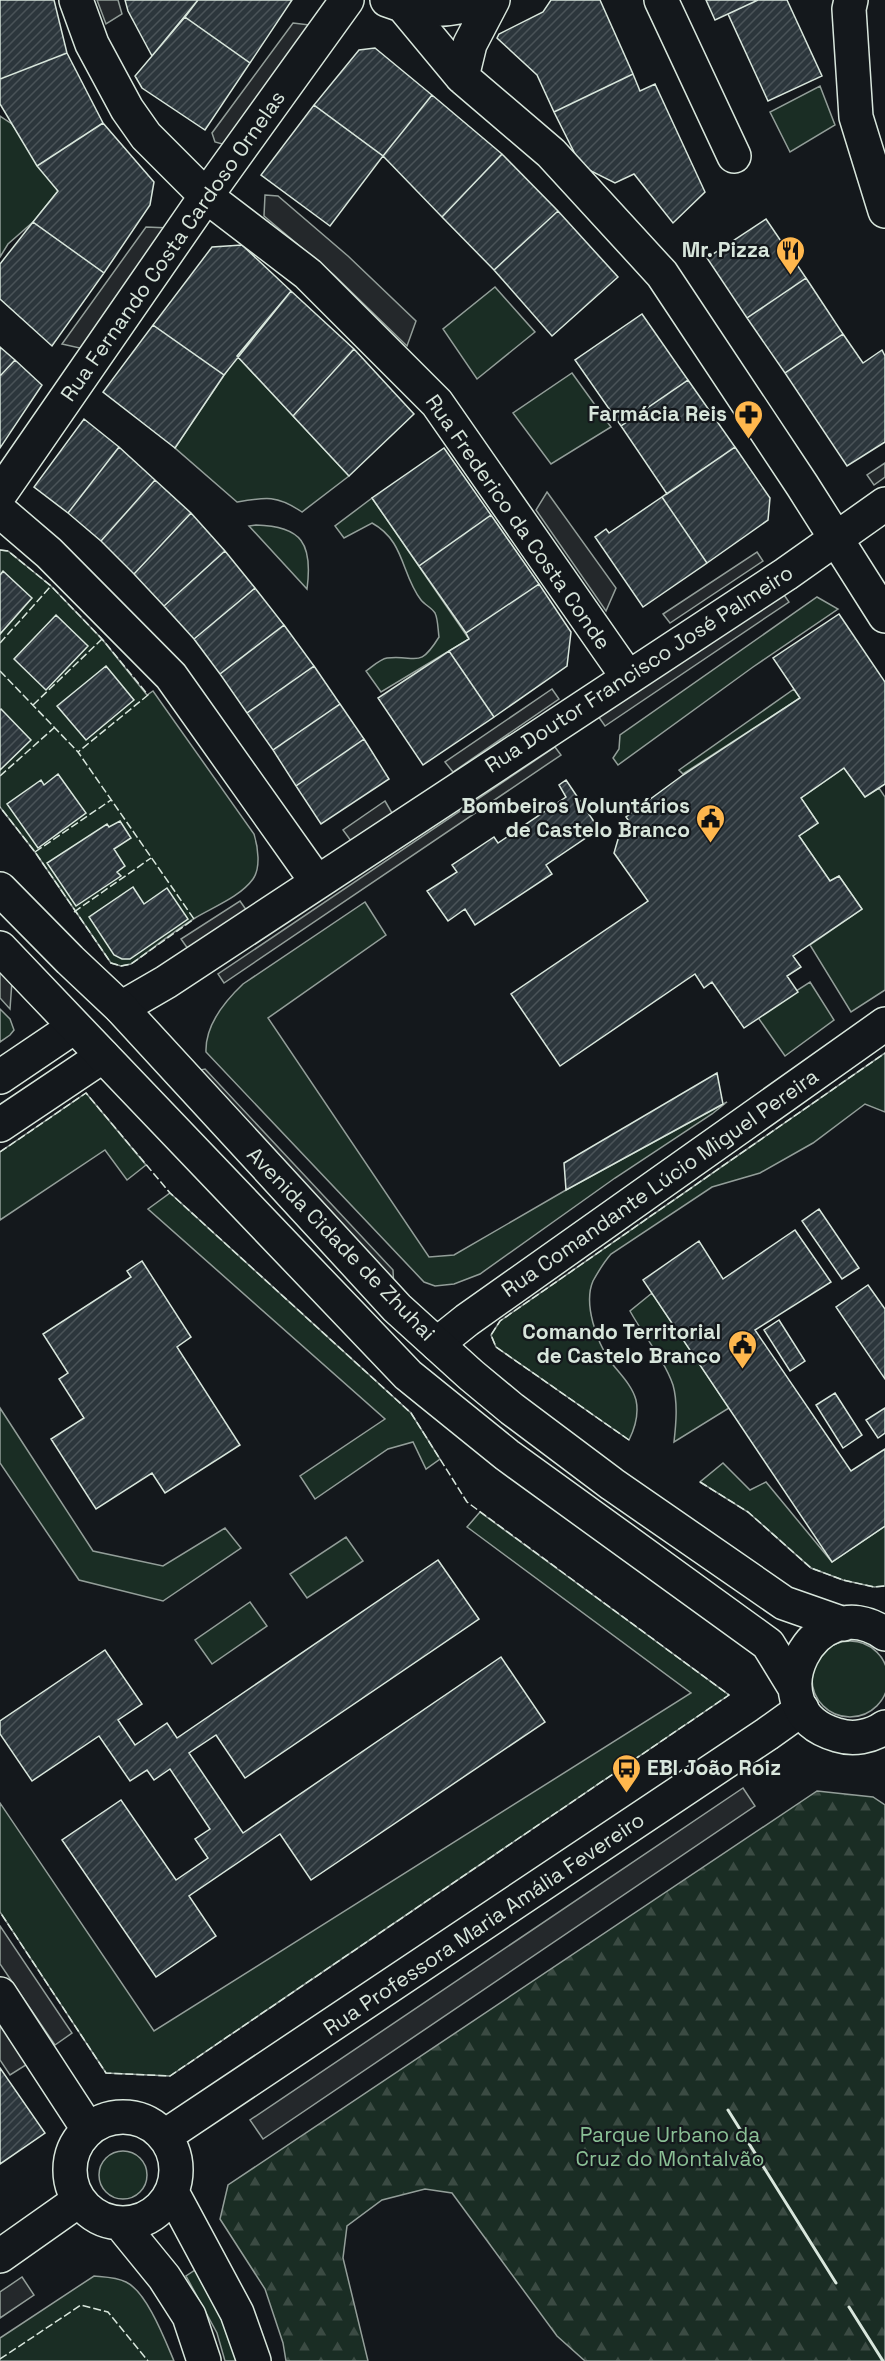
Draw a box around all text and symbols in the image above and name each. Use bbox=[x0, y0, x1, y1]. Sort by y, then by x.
street label: Rua Fernando Costa Cardoso Ornelas bbox=[54, 85, 291, 407]
restaurant icon: Mr. Pizza bbox=[775, 234, 807, 276]
place label: Mr. Pizza bbox=[682, 236, 770, 263]
street label: Rua Frederico da Costa Conde bbox=[420, 389, 617, 655]
pharmacy icon: Farmácia Reis bbox=[732, 398, 764, 440]
place label: Farmácia Reis bbox=[588, 400, 727, 427]
street label: Rua Doutor Francisco José Palmeiro bbox=[480, 559, 798, 778]
place label: Bombeiros Voluntários de Castelo Branco bbox=[461, 792, 690, 843]
public building icon: Bombeiros Voluntários de Castelo Branco bbox=[695, 802, 727, 844]
street label: Rua Comandante Lúcio Miguel Pereira bbox=[496, 1062, 823, 1303]
street label: Avenida Cidade de Zhuhai bbox=[241, 1141, 441, 1346]
place label: Comando Territorial de Castelo Branco bbox=[522, 1318, 721, 1369]
public building icon: Comando Territorial de Castelo Branco bbox=[726, 1328, 758, 1370]
bus stop icon: EBI João Roiz bbox=[610, 1752, 642, 1794]
place label: EBI João Roiz bbox=[647, 1754, 781, 1781]
street label: Rua Professora Maria Amália Fevereiro bbox=[318, 1806, 649, 2041]
park label: Parque Urbano da Cruz do Montalvão bbox=[576, 2121, 764, 2172]

